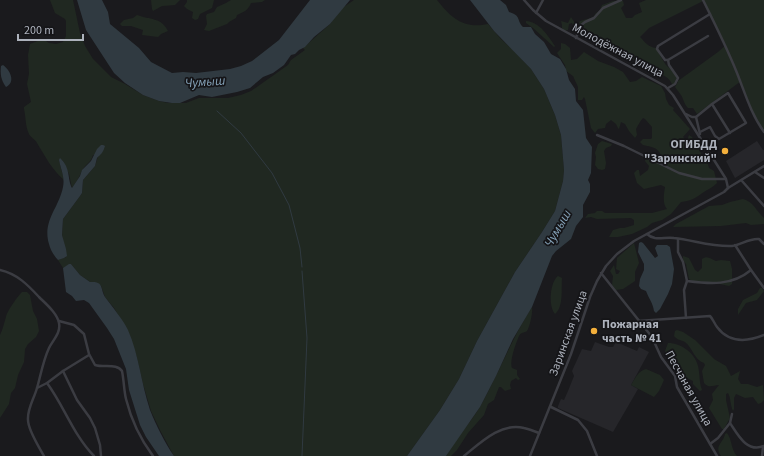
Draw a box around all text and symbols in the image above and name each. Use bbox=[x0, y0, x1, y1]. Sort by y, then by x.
scale bar bbox=[18, 16, 83, 42]
street label: Молодёжная улица bbox=[569, 19, 667, 82]
text: 200 m bbox=[24, 22, 54, 39]
water label: Чумыш bbox=[184, 72, 226, 92]
place label: ОГИБДД "Заринский" bbox=[644, 136, 717, 167]
marker: ОГИБДД "Заринский" bbox=[720, 146, 730, 156]
water label: Чумыш bbox=[540, 207, 576, 250]
street label: Заринская улица bbox=[545, 288, 592, 378]
place label: Пожарная часть № 41 bbox=[602, 316, 662, 347]
marker: Пожарная часть № 41 bbox=[589, 326, 599, 336]
street label: Песчаная улица bbox=[661, 347, 716, 429]

